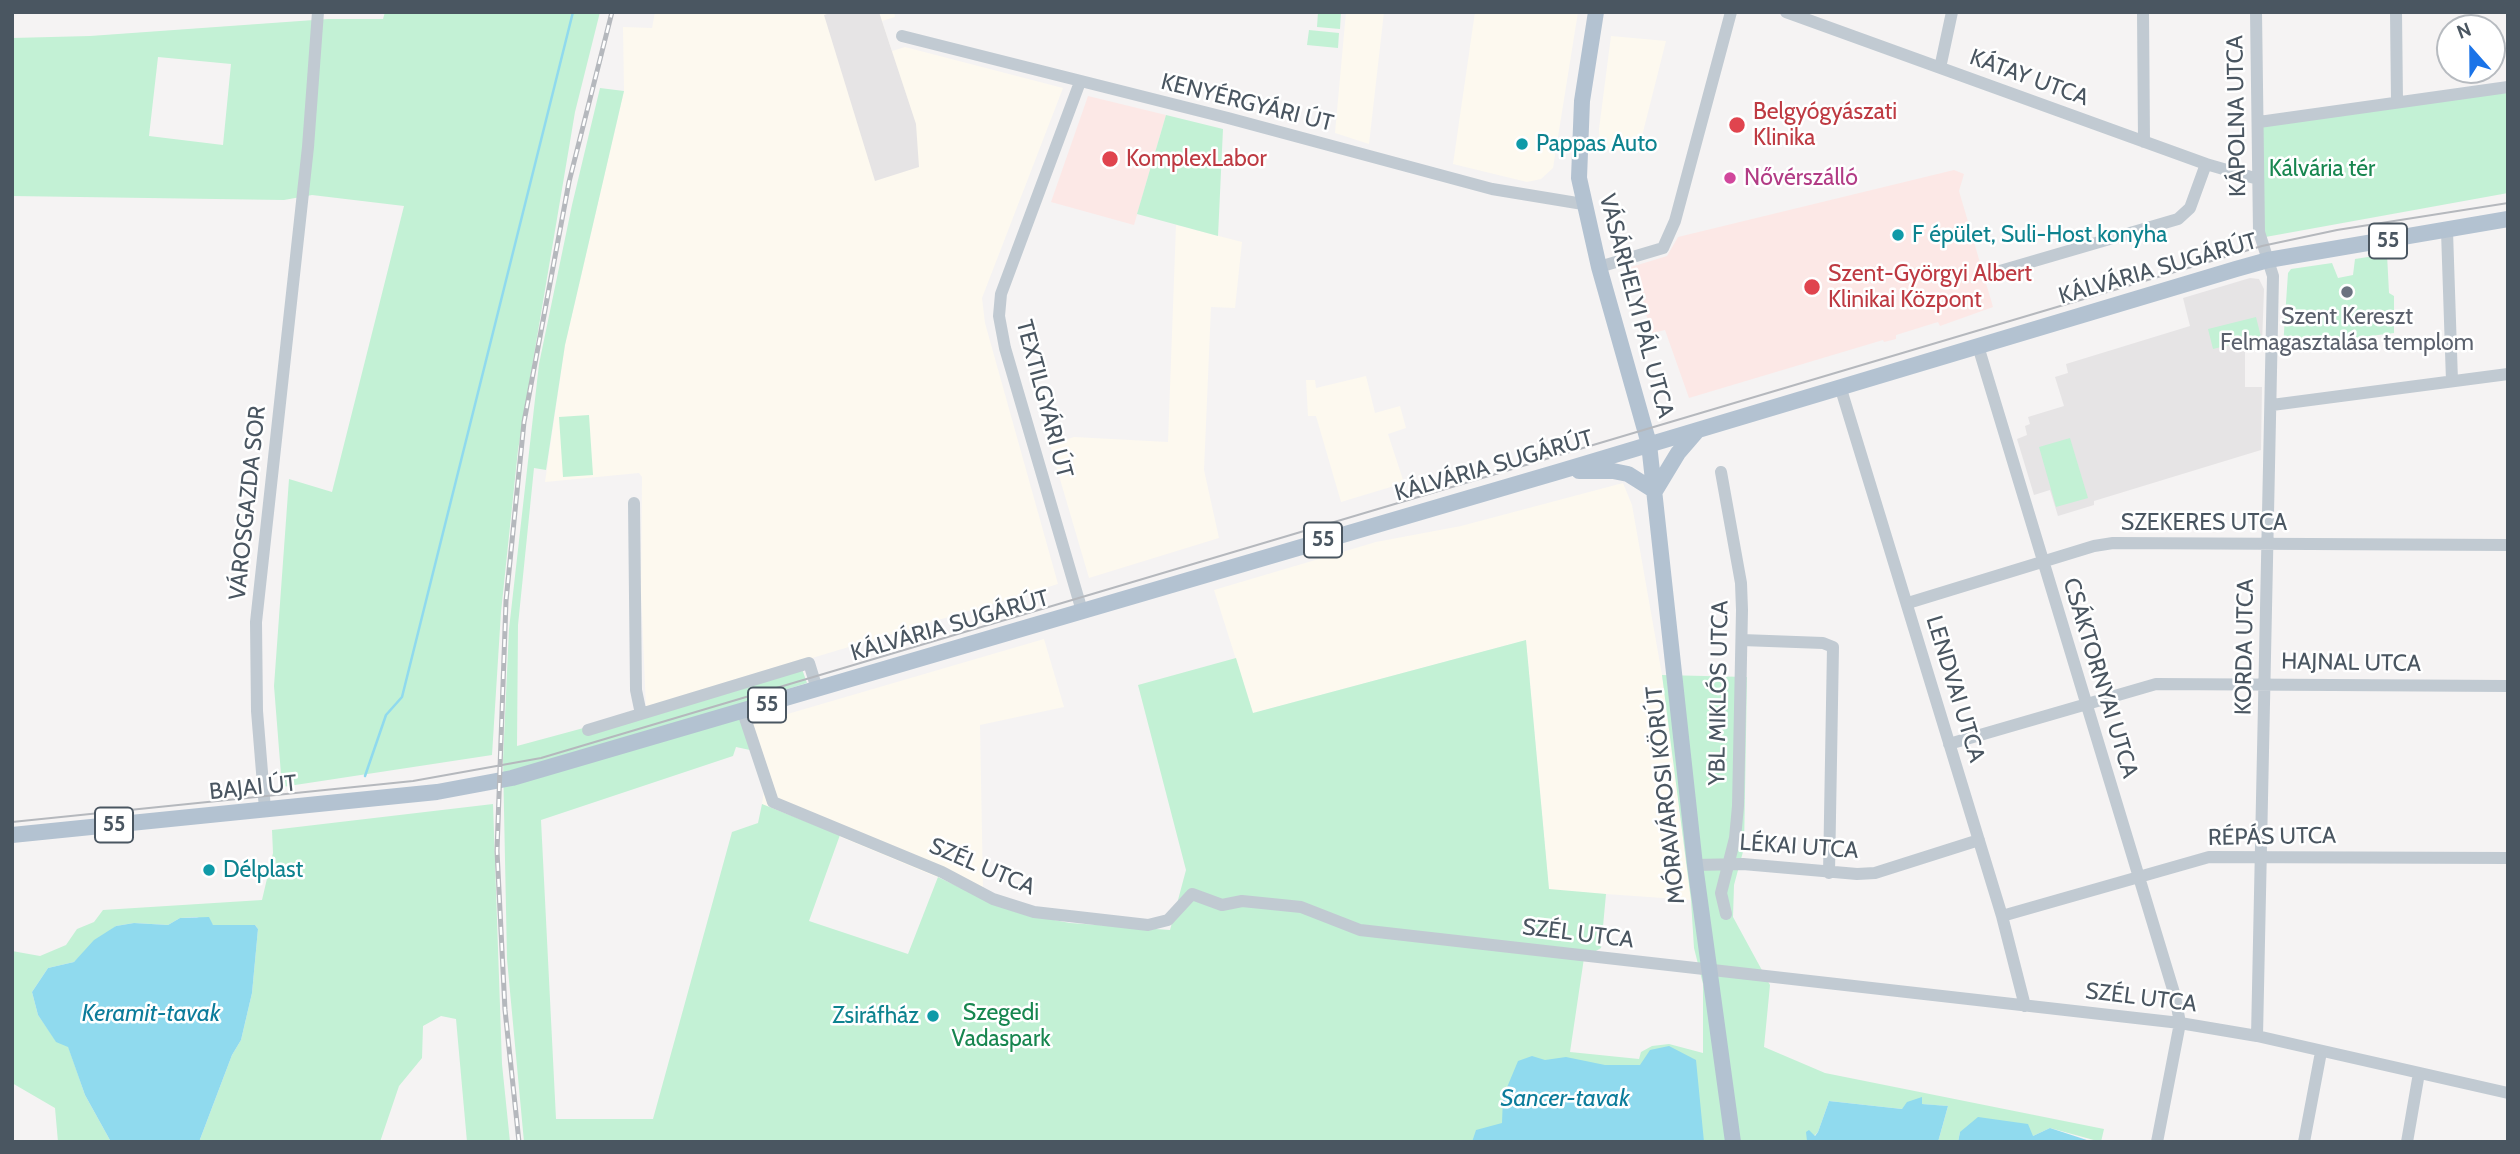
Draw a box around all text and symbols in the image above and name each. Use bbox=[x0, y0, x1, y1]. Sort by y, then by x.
north arrow bbox=[2436, 14, 2506, 84]
text: N bbox=[2454, 18, 2474, 44]
street label: KÁPOLNA UTCA bbox=[2222, 35, 2252, 197]
street label: KÁTAY UTCA bbox=[1966, 44, 2092, 112]
street label: KENYÉRGYÁRI ÚT bbox=[1158, 68, 1336, 138]
place label: Belgyógyászati Klinika bbox=[1753, 98, 1897, 152]
marker: Belgyógyászati Klinika bbox=[1727, 115, 1747, 135]
place label: Pappas Auto bbox=[1536, 130, 1657, 158]
marker: Pappas Auto bbox=[1514, 136, 1530, 152]
place label: KomplexLabor bbox=[1126, 145, 1267, 173]
marker: KomplexLabor bbox=[1100, 149, 1120, 169]
park label: Kálvária tér bbox=[2269, 155, 2375, 183]
place label: Nővérszálló bbox=[1744, 164, 1858, 192]
marker: Nővérszálló bbox=[1722, 170, 1738, 186]
street label: VÁSÁRHELYI PÁL UTCA bbox=[1593, 191, 1679, 421]
place label: F épület, Suli-Host konyha bbox=[1912, 221, 2167, 249]
road number: 55 bbox=[2369, 224, 2407, 258]
marker: F épület, Suli-Host konyha bbox=[1890, 227, 1906, 243]
street label: KÁLVÁRIA SUGÁRÚT bbox=[2056, 227, 2260, 311]
place label: Szent-Györgyi Albert Klinikai Központ bbox=[1828, 260, 2032, 314]
marker: Szent-Györgyi Albert Klinikai Központ bbox=[1802, 277, 1822, 297]
marker: Szent Kereszt Felmagasztalása templom bbox=[2339, 284, 2355, 300]
place label: Szent Kereszt Felmagasztalása templom bbox=[2220, 303, 2474, 357]
street label: TEXTILGYÁRI ÚT bbox=[1010, 317, 1078, 481]
street label: VÁROSGAZDA SOR bbox=[224, 405, 272, 601]
street label: KÁLVÁRIA SUGÁRÚT bbox=[1392, 424, 1596, 508]
street label: SZEKERES UTCA bbox=[2121, 509, 2287, 537]
road number: 55 bbox=[1304, 522, 1342, 558]
street label: CSÁKTORNYAI UTCA bbox=[2056, 575, 2144, 781]
street label: KORDA UTCA bbox=[2230, 579, 2260, 715]
street label: KÁLVÁRIA SUGÁRÚT bbox=[848, 584, 1052, 668]
street label: YBL MIKLÓS UTCA bbox=[1704, 600, 1734, 786]
street label: LENDVAI UTCA bbox=[1920, 612, 1990, 766]
street label: HAJNAL UTCA bbox=[2281, 648, 2421, 678]
street label: MÓRAVÁROSI KÖRÚT bbox=[1641, 685, 1691, 905]
road number: 55 bbox=[748, 688, 786, 722]
street label: BAJAI ÚT bbox=[208, 770, 298, 806]
road number: 55 bbox=[95, 808, 133, 842]
street label: RÉPÁS UTCA bbox=[2208, 822, 2336, 852]
street label: LÉKAI UTCA bbox=[1739, 829, 1859, 865]
street label: SZÉL UTCA bbox=[925, 832, 1039, 902]
place label: Délplast bbox=[223, 856, 303, 884]
marker: Délplast bbox=[201, 862, 217, 878]
street label: SZÉL UTCA bbox=[1521, 913, 1635, 955]
street label: SZÉL UTCA bbox=[2084, 977, 2198, 1019]
park label: Szegedi Vadaspark bbox=[952, 999, 1050, 1053]
water label: Keramit-tavak bbox=[82, 1000, 220, 1028]
place label: Zsiráfház bbox=[832, 1002, 919, 1030]
marker: Zsiráfház bbox=[925, 1008, 941, 1024]
water label: Sancer-tavak bbox=[1500, 1085, 1630, 1113]

